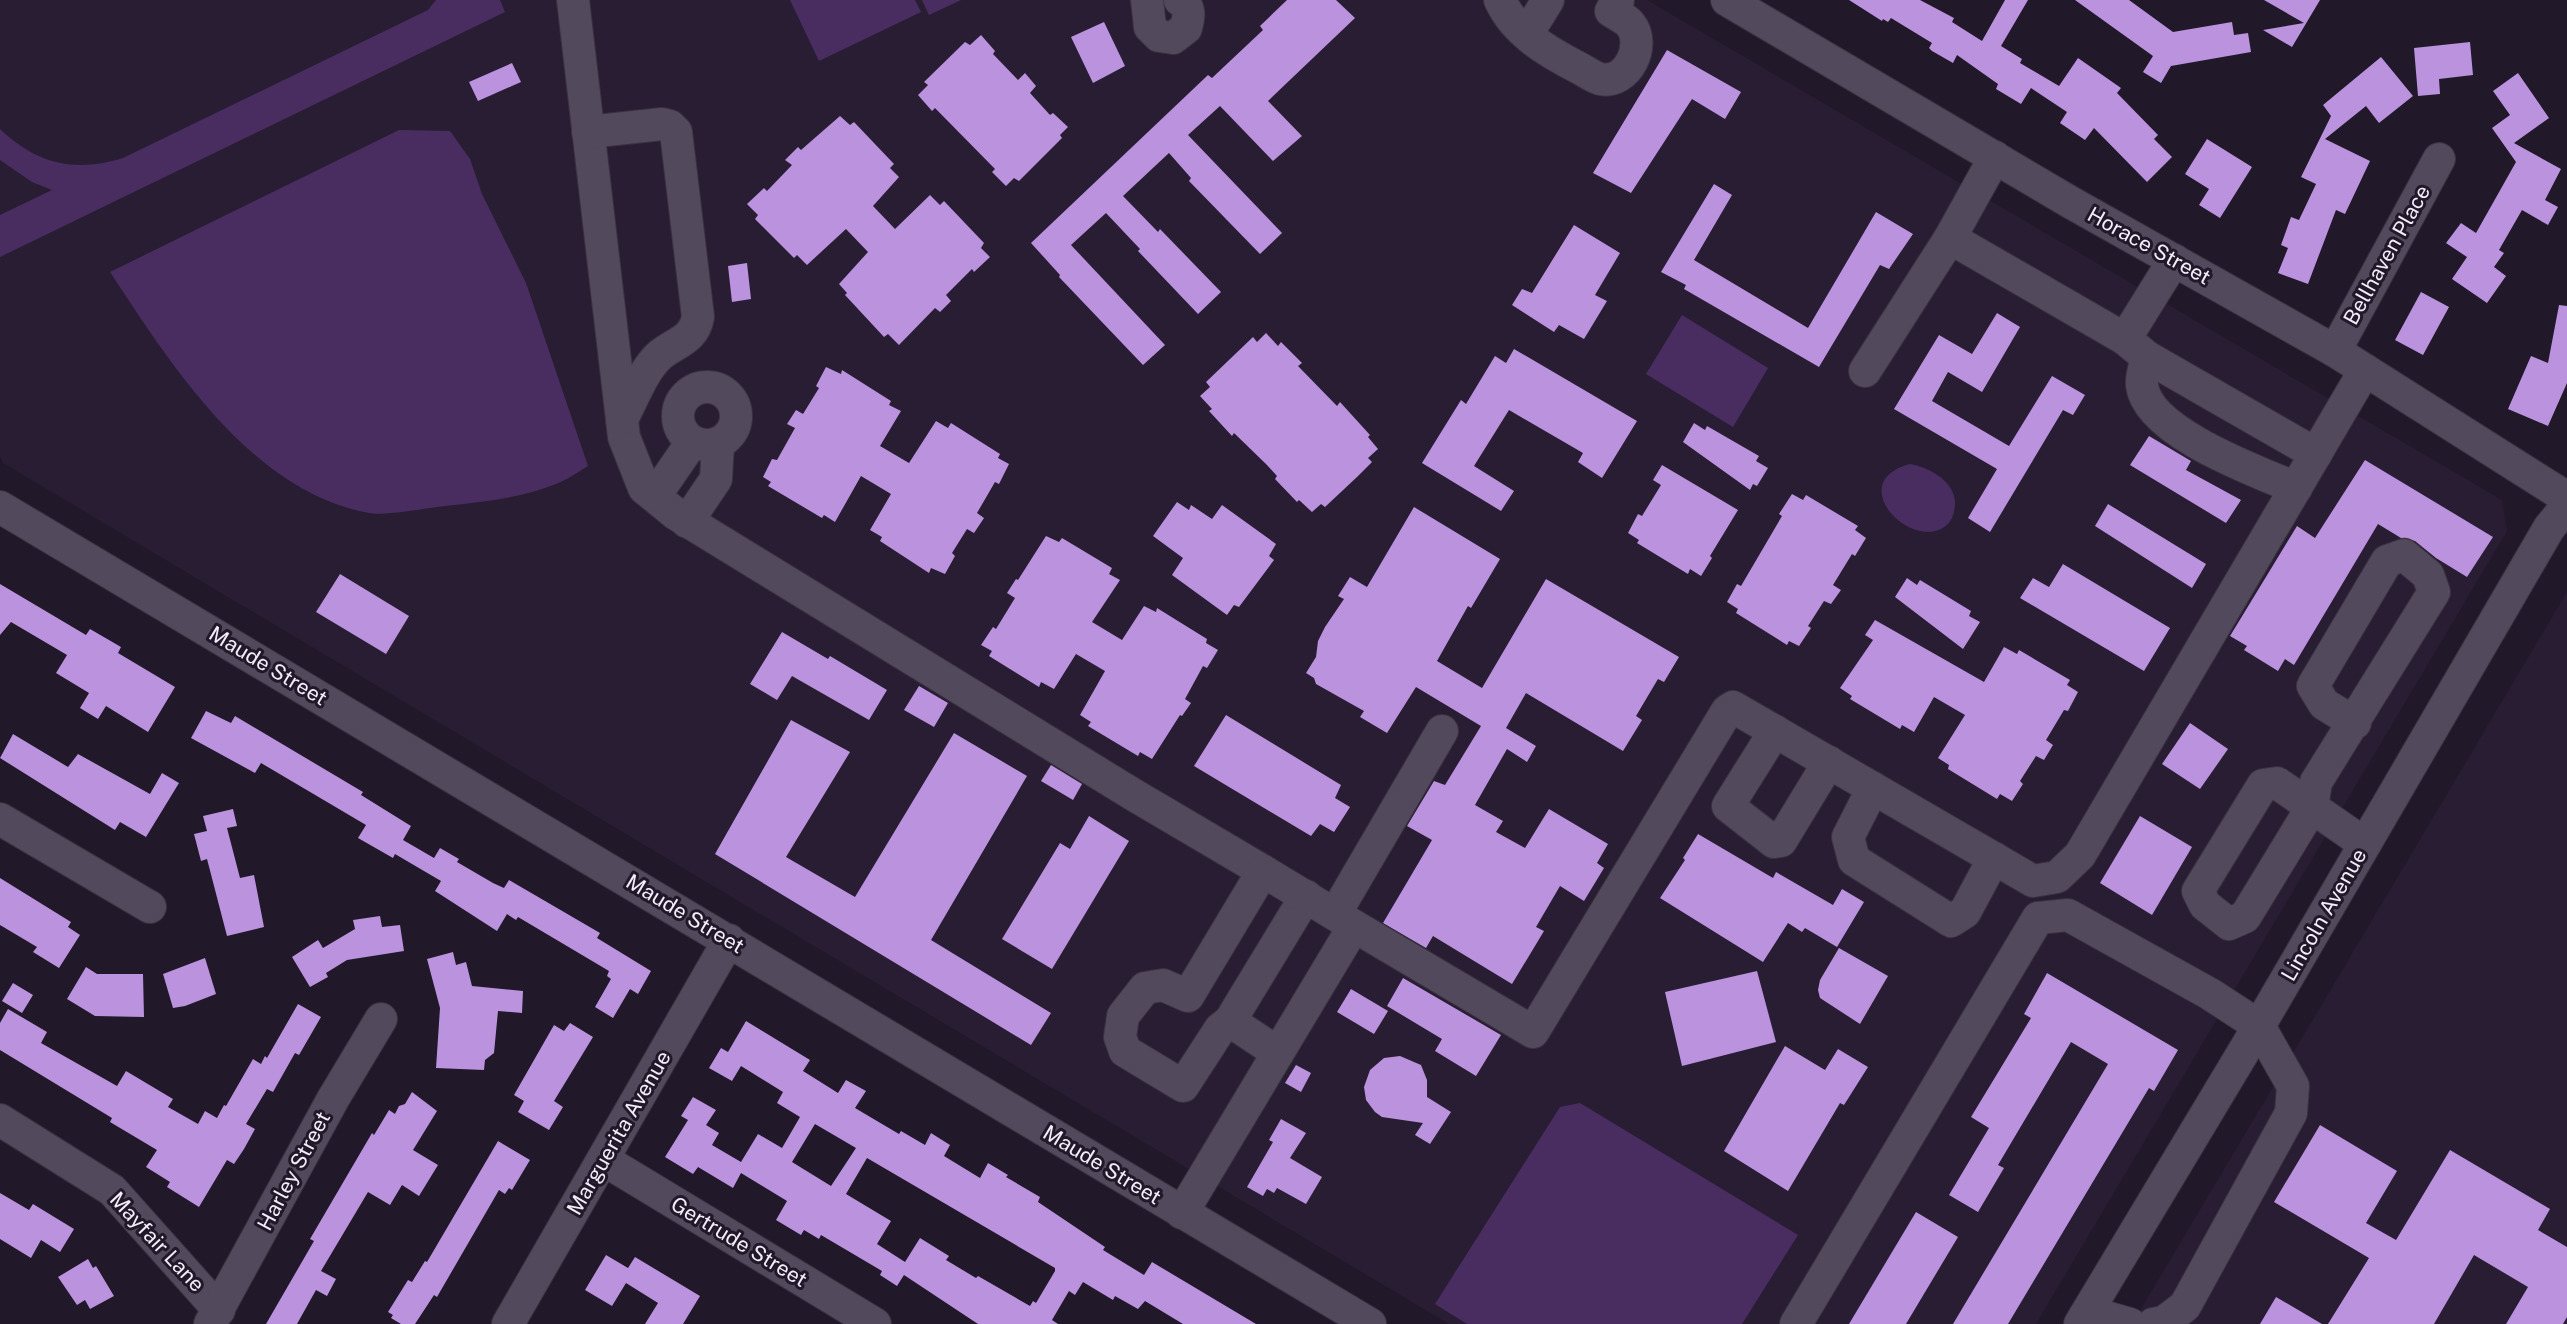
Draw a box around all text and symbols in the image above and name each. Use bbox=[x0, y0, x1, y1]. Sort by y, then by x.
street label: Bellhaven Place bbox=[2338, 181, 2435, 329]
street label: Horace Street bbox=[2083, 201, 2215, 290]
street label: Maude Street bbox=[205, 621, 332, 711]
street label: Lincoln Avenue bbox=[2276, 844, 2371, 985]
street label: Maude Street bbox=[622, 869, 749, 959]
street label: Marguerita Avenue bbox=[561, 1046, 676, 1219]
street label: Harley Street bbox=[252, 1107, 335, 1234]
street label: Maude Street bbox=[1039, 1120, 1166, 1210]
street label: Mayfair Lane bbox=[105, 1187, 210, 1297]
street label: Gertrude Street bbox=[667, 1191, 812, 1292]

